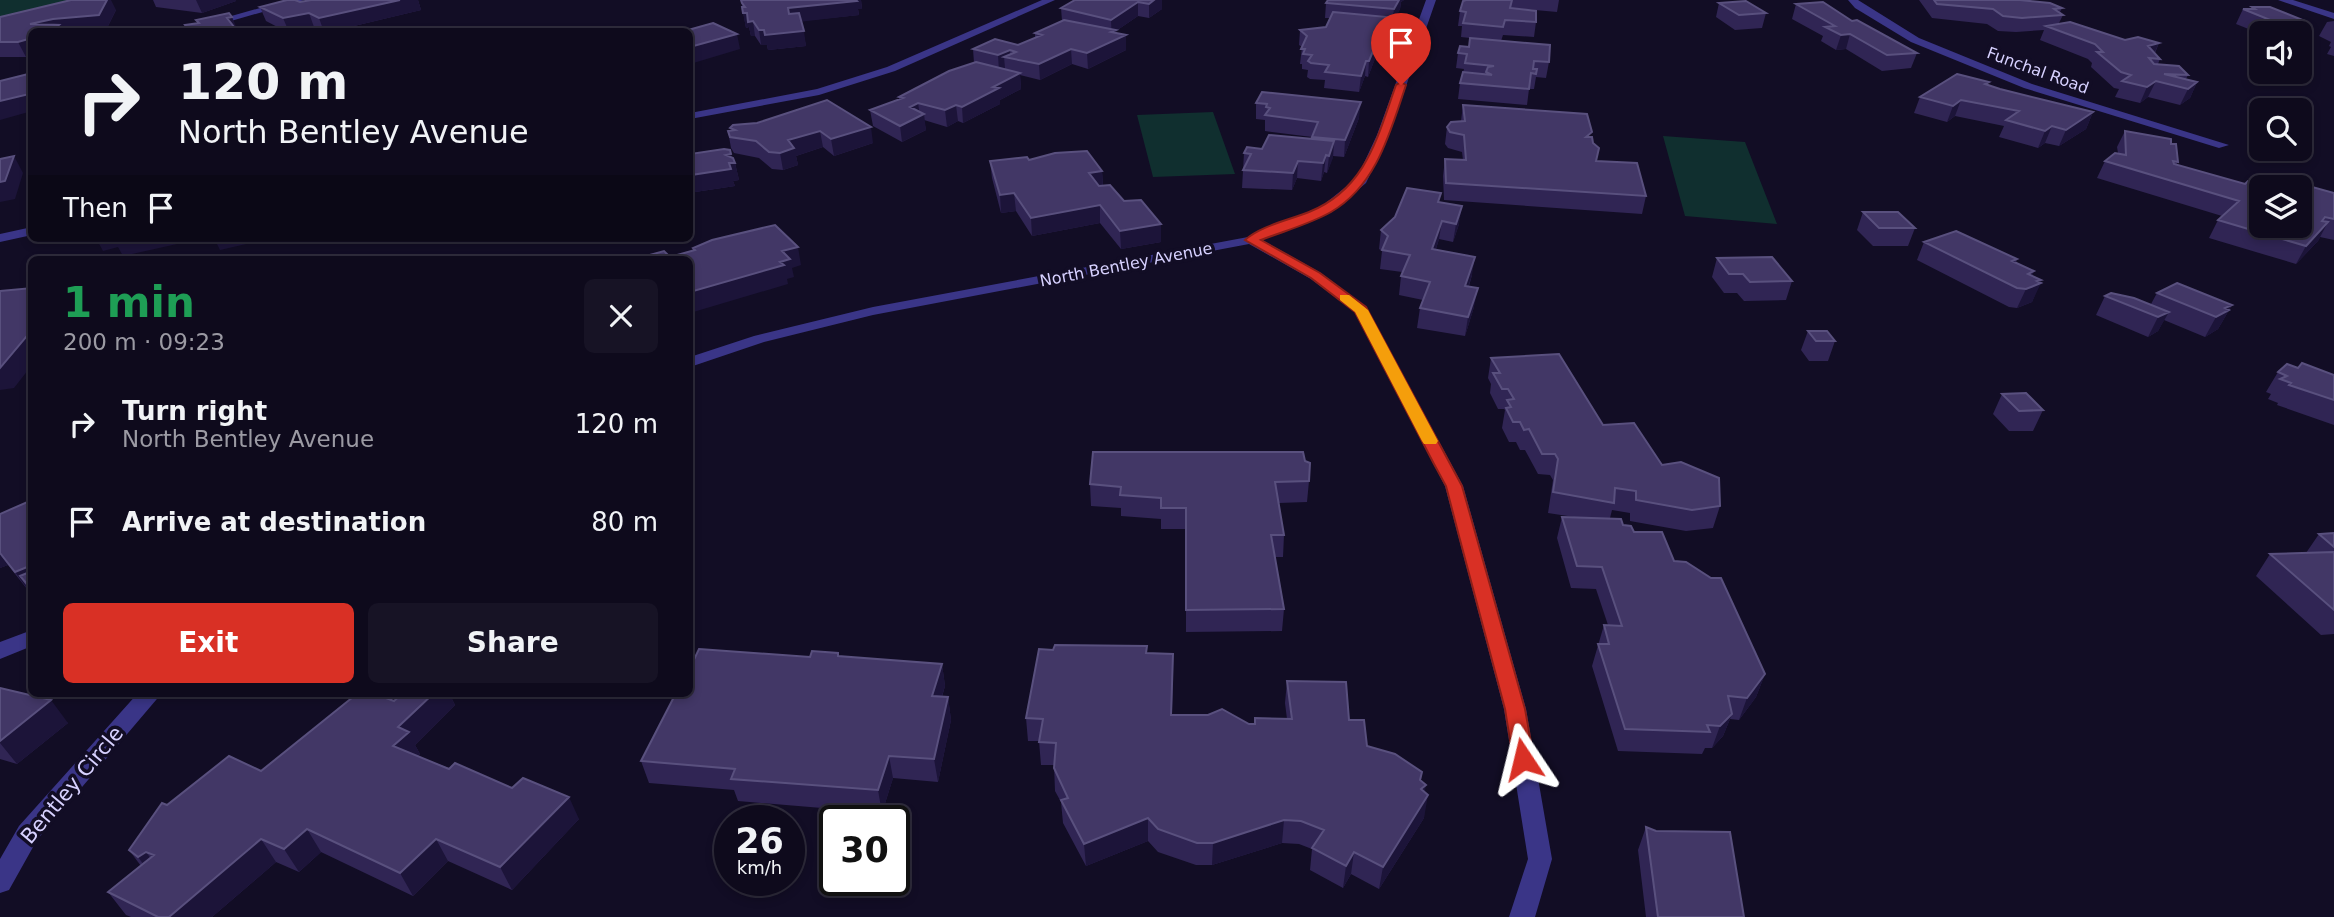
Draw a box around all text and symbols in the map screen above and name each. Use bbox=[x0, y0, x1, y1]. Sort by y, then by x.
pin bbox=[1371, 13, 1431, 85]
map controls bbox=[2249, 21, 2312, 238]
button: sound bbox=[2249, 21, 2312, 84]
icon: arrive bbox=[1382, 24, 1420, 62]
street label: Funchal Road bbox=[1984, 43, 2091, 98]
text: 120 m bbox=[178, 54, 348, 111]
icon: right bbox=[63, 56, 154, 147]
button: search bbox=[2249, 98, 2312, 161]
text: North Bentley Avenue bbox=[178, 113, 529, 151]
button: layers bbox=[2249, 175, 2312, 238]
icon: arrive bbox=[142, 189, 180, 227]
text: Then bbox=[63, 193, 128, 223]
street label: North Bentley Avenue bbox=[1038, 238, 1214, 291]
text: 1 min bbox=[63, 278, 195, 327]
button: close bbox=[584, 279, 658, 353]
text: 200 m · 09:23 bbox=[63, 329, 225, 355]
text: Turn right bbox=[122, 396, 267, 426]
icon: right bbox=[63, 405, 101, 443]
text: 120 m bbox=[575, 409, 658, 439]
text: North Bentley Avenue bbox=[122, 426, 374, 452]
icon: arrive bbox=[63, 503, 101, 541]
text: Arrive at destination bbox=[122, 507, 426, 537]
text: 80 m bbox=[591, 507, 658, 537]
button: Exit bbox=[63, 603, 354, 683]
button: Share bbox=[368, 603, 658, 683]
street label: Bentley Circle bbox=[16, 721, 128, 849]
position arrow bbox=[1486, 722, 1560, 796]
speed limit sign: 30 bbox=[819, 805, 910, 896]
text: 26 bbox=[735, 821, 784, 861]
text: km/h bbox=[737, 857, 782, 878]

